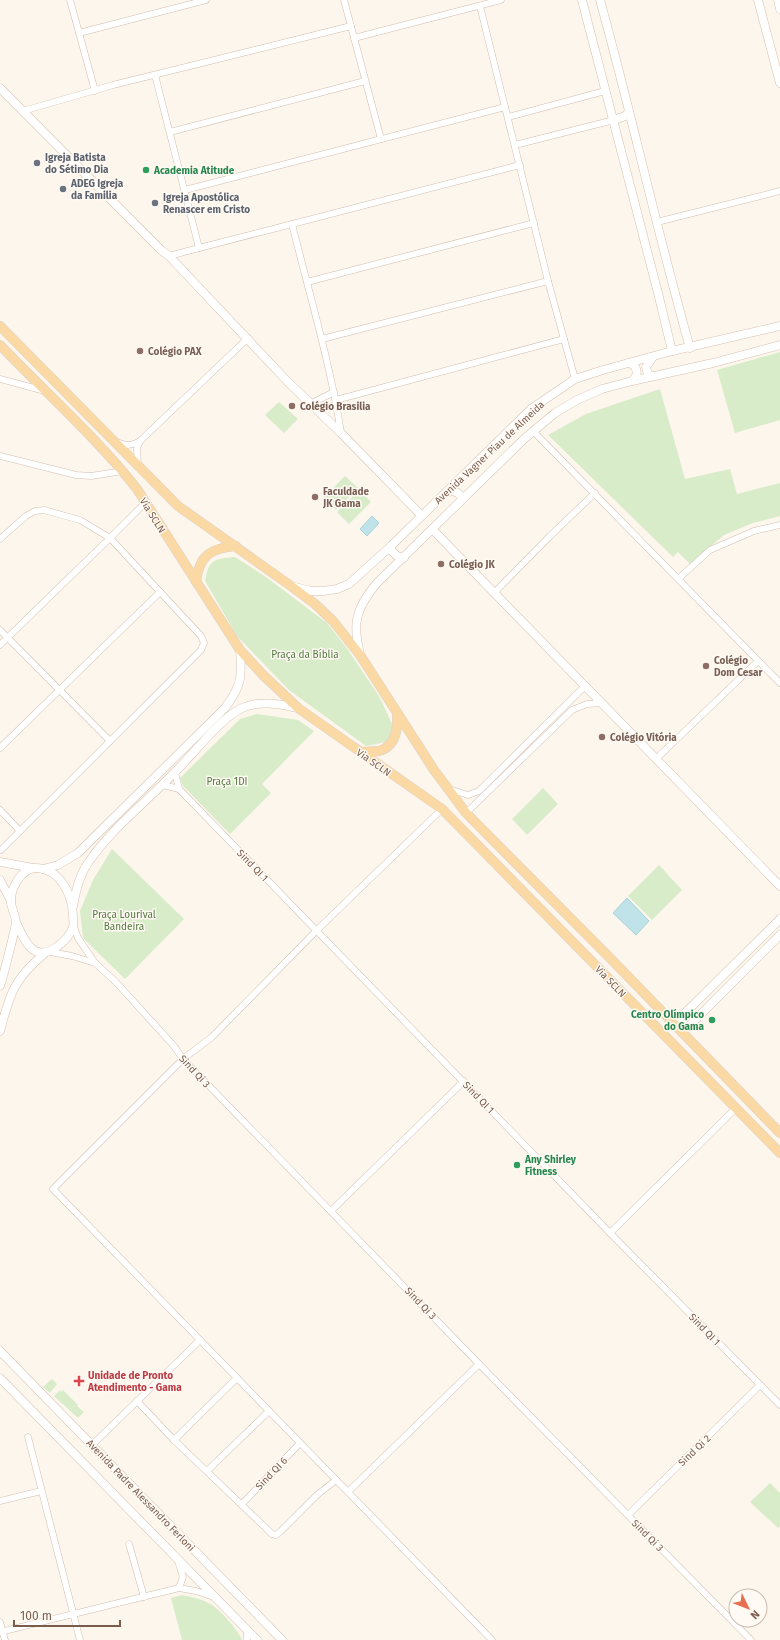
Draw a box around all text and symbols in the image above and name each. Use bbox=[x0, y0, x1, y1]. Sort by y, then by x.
place label: Igreja Batista do Sétimo Dia bbox=[45, 152, 109, 176]
marker: Igreja Batista do Sétimo Dia bbox=[32, 158, 42, 168]
marker: Academia Atitude bbox=[141, 165, 151, 175]
place label: Academia Atitude bbox=[153, 165, 235, 177]
place label: ADEG Igreja da Familia bbox=[70, 178, 124, 202]
marker: ADEG Igreja da Familia bbox=[58, 184, 68, 194]
place label: Igreja Apostólica Renascer em Cristo bbox=[163, 191, 250, 216]
marker: Igreja Apostólica Renascer em Cristo bbox=[150, 198, 160, 208]
place label: Colégio PAX bbox=[148, 345, 202, 358]
marker: Colégio PAX bbox=[135, 346, 145, 356]
street label: Avenida Vagner Piau de Almeida bbox=[432, 399, 547, 507]
place label: Colégio Brasilia bbox=[300, 400, 371, 413]
marker: Colégio Brasilia bbox=[287, 401, 297, 411]
place label: Faculdade JK Gama bbox=[322, 486, 370, 510]
marker: Faculdade JK Gama bbox=[310, 492, 320, 502]
street label: Via SCLN bbox=[137, 496, 168, 535]
place label: Colégio JK bbox=[449, 558, 496, 571]
marker: Colégio JK bbox=[436, 559, 446, 569]
park label: Praça da Bíblia bbox=[271, 648, 339, 661]
place label: Colégio Dom Cesar bbox=[714, 654, 763, 679]
marker: Colégio Dom Cesar bbox=[701, 661, 711, 671]
place label: Colégio Vitória bbox=[610, 731, 677, 744]
marker: Colégio Vitória bbox=[597, 732, 607, 742]
street label: Via SCLN bbox=[354, 747, 393, 779]
park label: Praça 1DI bbox=[206, 776, 248, 788]
street label: Sind QI 1 bbox=[234, 847, 270, 884]
park label: Praça Lourival Bandeira bbox=[92, 909, 156, 933]
street label: Via SCLN bbox=[592, 963, 628, 1000]
place label: Centro Olímpico do Gama bbox=[631, 1008, 705, 1033]
marker: Centro Olímpico do Gama bbox=[707, 1015, 717, 1025]
street label: Sind Qi 3 bbox=[176, 1053, 212, 1090]
street label: Sind QI 1 bbox=[460, 1079, 496, 1116]
place label: Any Shirley Fitness bbox=[524, 1154, 577, 1178]
marker: Any Shirley Fitness bbox=[512, 1160, 522, 1170]
street label: Sind Qi 3 bbox=[402, 1285, 439, 1322]
street label: Sind QI 1 bbox=[686, 1311, 722, 1348]
place label: Unidade de Pronto Atendimento - Gama bbox=[87, 1370, 182, 1394]
marker: Unidade de Pronto Atendimento - Gama bbox=[73, 1375, 85, 1387]
street label: Sind Qi 2 bbox=[676, 1432, 713, 1469]
street label: Avenida Padre Alessandro Ferloni bbox=[84, 1437, 197, 1554]
street label: Sind QI 6 bbox=[253, 1455, 290, 1492]
street label: Sind Qi 3 bbox=[629, 1517, 666, 1554]
north arrow bbox=[728, 1588, 768, 1628]
scale bar bbox=[14, 1602, 120, 1628]
text: N bbox=[748, 1607, 762, 1622]
text: 100 m bbox=[20, 1609, 52, 1623]

